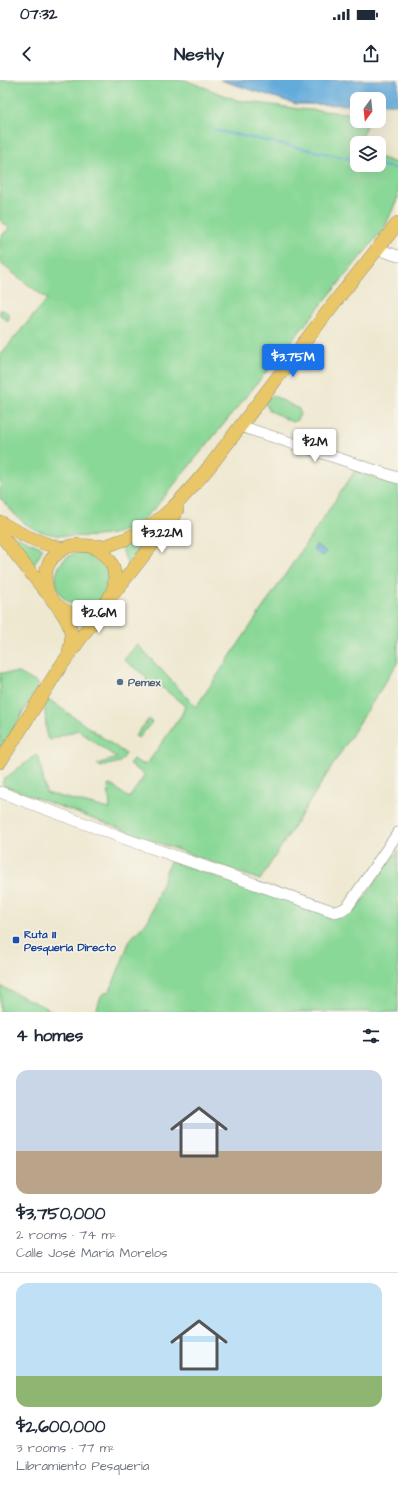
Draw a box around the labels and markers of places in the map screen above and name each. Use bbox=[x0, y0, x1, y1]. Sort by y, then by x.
pin: $3.75M bbox=[260, 344, 326, 378]
pin: $2M bbox=[296, 429, 334, 463]
pin: $3.22M bbox=[129, 520, 195, 554]
pin: $2.6M bbox=[71, 600, 127, 634]
place label: Pemex bbox=[128, 675, 161, 690]
marker: Pemex bbox=[115, 677, 125, 687]
place label: Ruta 111 Pesquería Directo bbox=[24, 927, 117, 956]
marker: Ruta 111 Pesquería Directo bbox=[11, 935, 21, 945]

